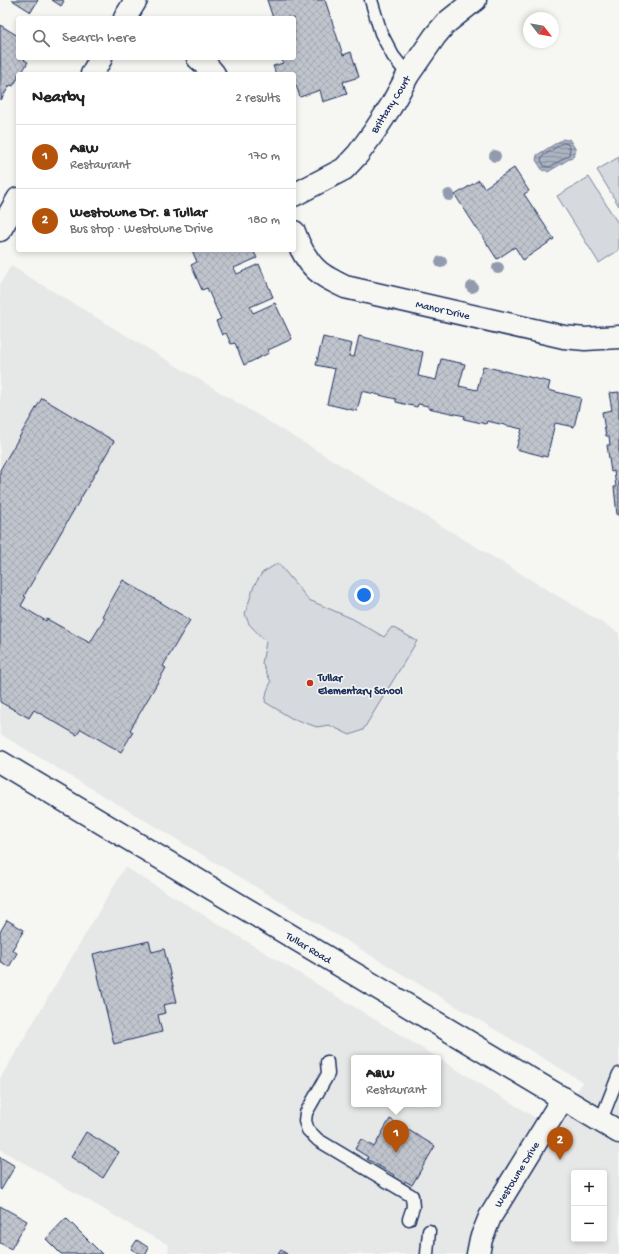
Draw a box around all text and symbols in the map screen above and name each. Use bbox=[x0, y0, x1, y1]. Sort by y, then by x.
north arrow bbox=[523, 12, 559, 48]
search box bbox=[16, 16, 296, 60]
icon: search bbox=[30, 27, 52, 49]
text: Search here bbox=[62, 29, 136, 47]
street label: Brittany Court bbox=[369, 73, 415, 137]
text: Nearby bbox=[32, 88, 85, 108]
text: 2 results bbox=[235, 91, 280, 106]
text: A&W bbox=[70, 140, 99, 158]
text: 1 bbox=[42, 149, 48, 164]
text: 170 m bbox=[248, 149, 280, 164]
text: Restaurant bbox=[70, 158, 130, 173]
text: Westowne Dr. & Tullar bbox=[70, 204, 207, 222]
text: 2 bbox=[42, 213, 48, 228]
text: 180 m bbox=[248, 213, 280, 228]
text: Bus stop · Westowne Drive bbox=[70, 222, 213, 237]
street label: Manor Drive bbox=[414, 299, 471, 323]
your location bbox=[354, 585, 374, 605]
place label: Tullar Elementary School bbox=[317, 673, 403, 698]
marker: Tullar Elementary School bbox=[305, 678, 315, 688]
street label: Tullar Road bbox=[282, 930, 334, 968]
popup bbox=[351, 1055, 441, 1107]
text: A&W bbox=[366, 1065, 394, 1083]
text: Restaurant bbox=[366, 1083, 426, 1098]
pin: 1 bbox=[383, 1120, 409, 1153]
pin: 2 bbox=[547, 1127, 573, 1160]
street label: Westowne Drive bbox=[493, 1140, 543, 1210]
map controls bbox=[571, 1170, 607, 1242]
button: + bbox=[571, 1170, 607, 1206]
button: − bbox=[571, 1206, 607, 1242]

